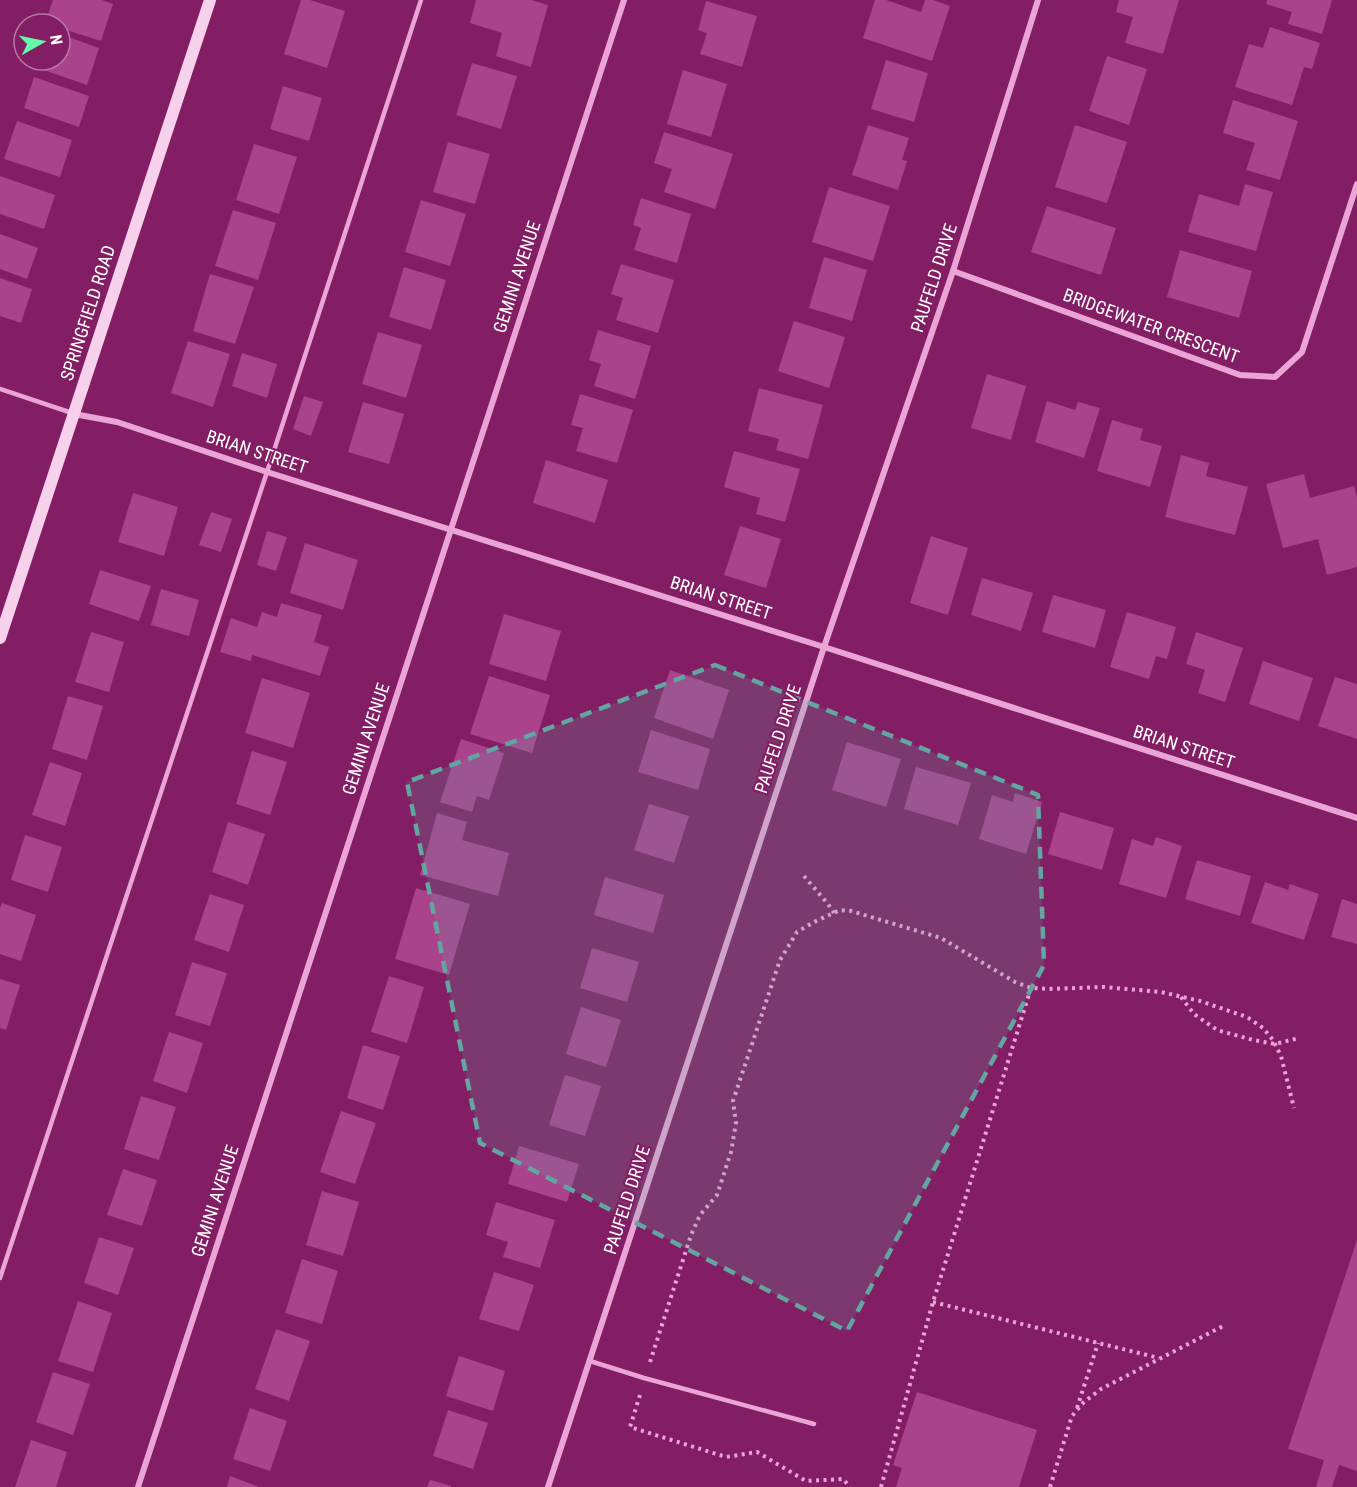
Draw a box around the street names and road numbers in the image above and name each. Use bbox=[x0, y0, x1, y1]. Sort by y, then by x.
street label: GEMINI AVENUE bbox=[489, 218, 544, 335]
street label: PAUFELD DRIVE bbox=[906, 221, 961, 335]
street label: SPRINGFIELD ROAD bbox=[56, 243, 119, 383]
street label: BRIDGEWATER CRESCENT bbox=[1060, 284, 1242, 367]
street label: BRIAN STREET bbox=[204, 425, 311, 478]
street label: BRIAN STREET bbox=[668, 571, 775, 624]
street label: GEMINI AVENUE bbox=[338, 680, 393, 797]
street label: PAUFELD DRIVE bbox=[750, 682, 805, 796]
street label: BRIAN STREET bbox=[1131, 720, 1238, 773]
street label: GEMINI AVENUE bbox=[187, 1142, 242, 1259]
street label: PAUFELD DRIVE bbox=[599, 1143, 654, 1257]

